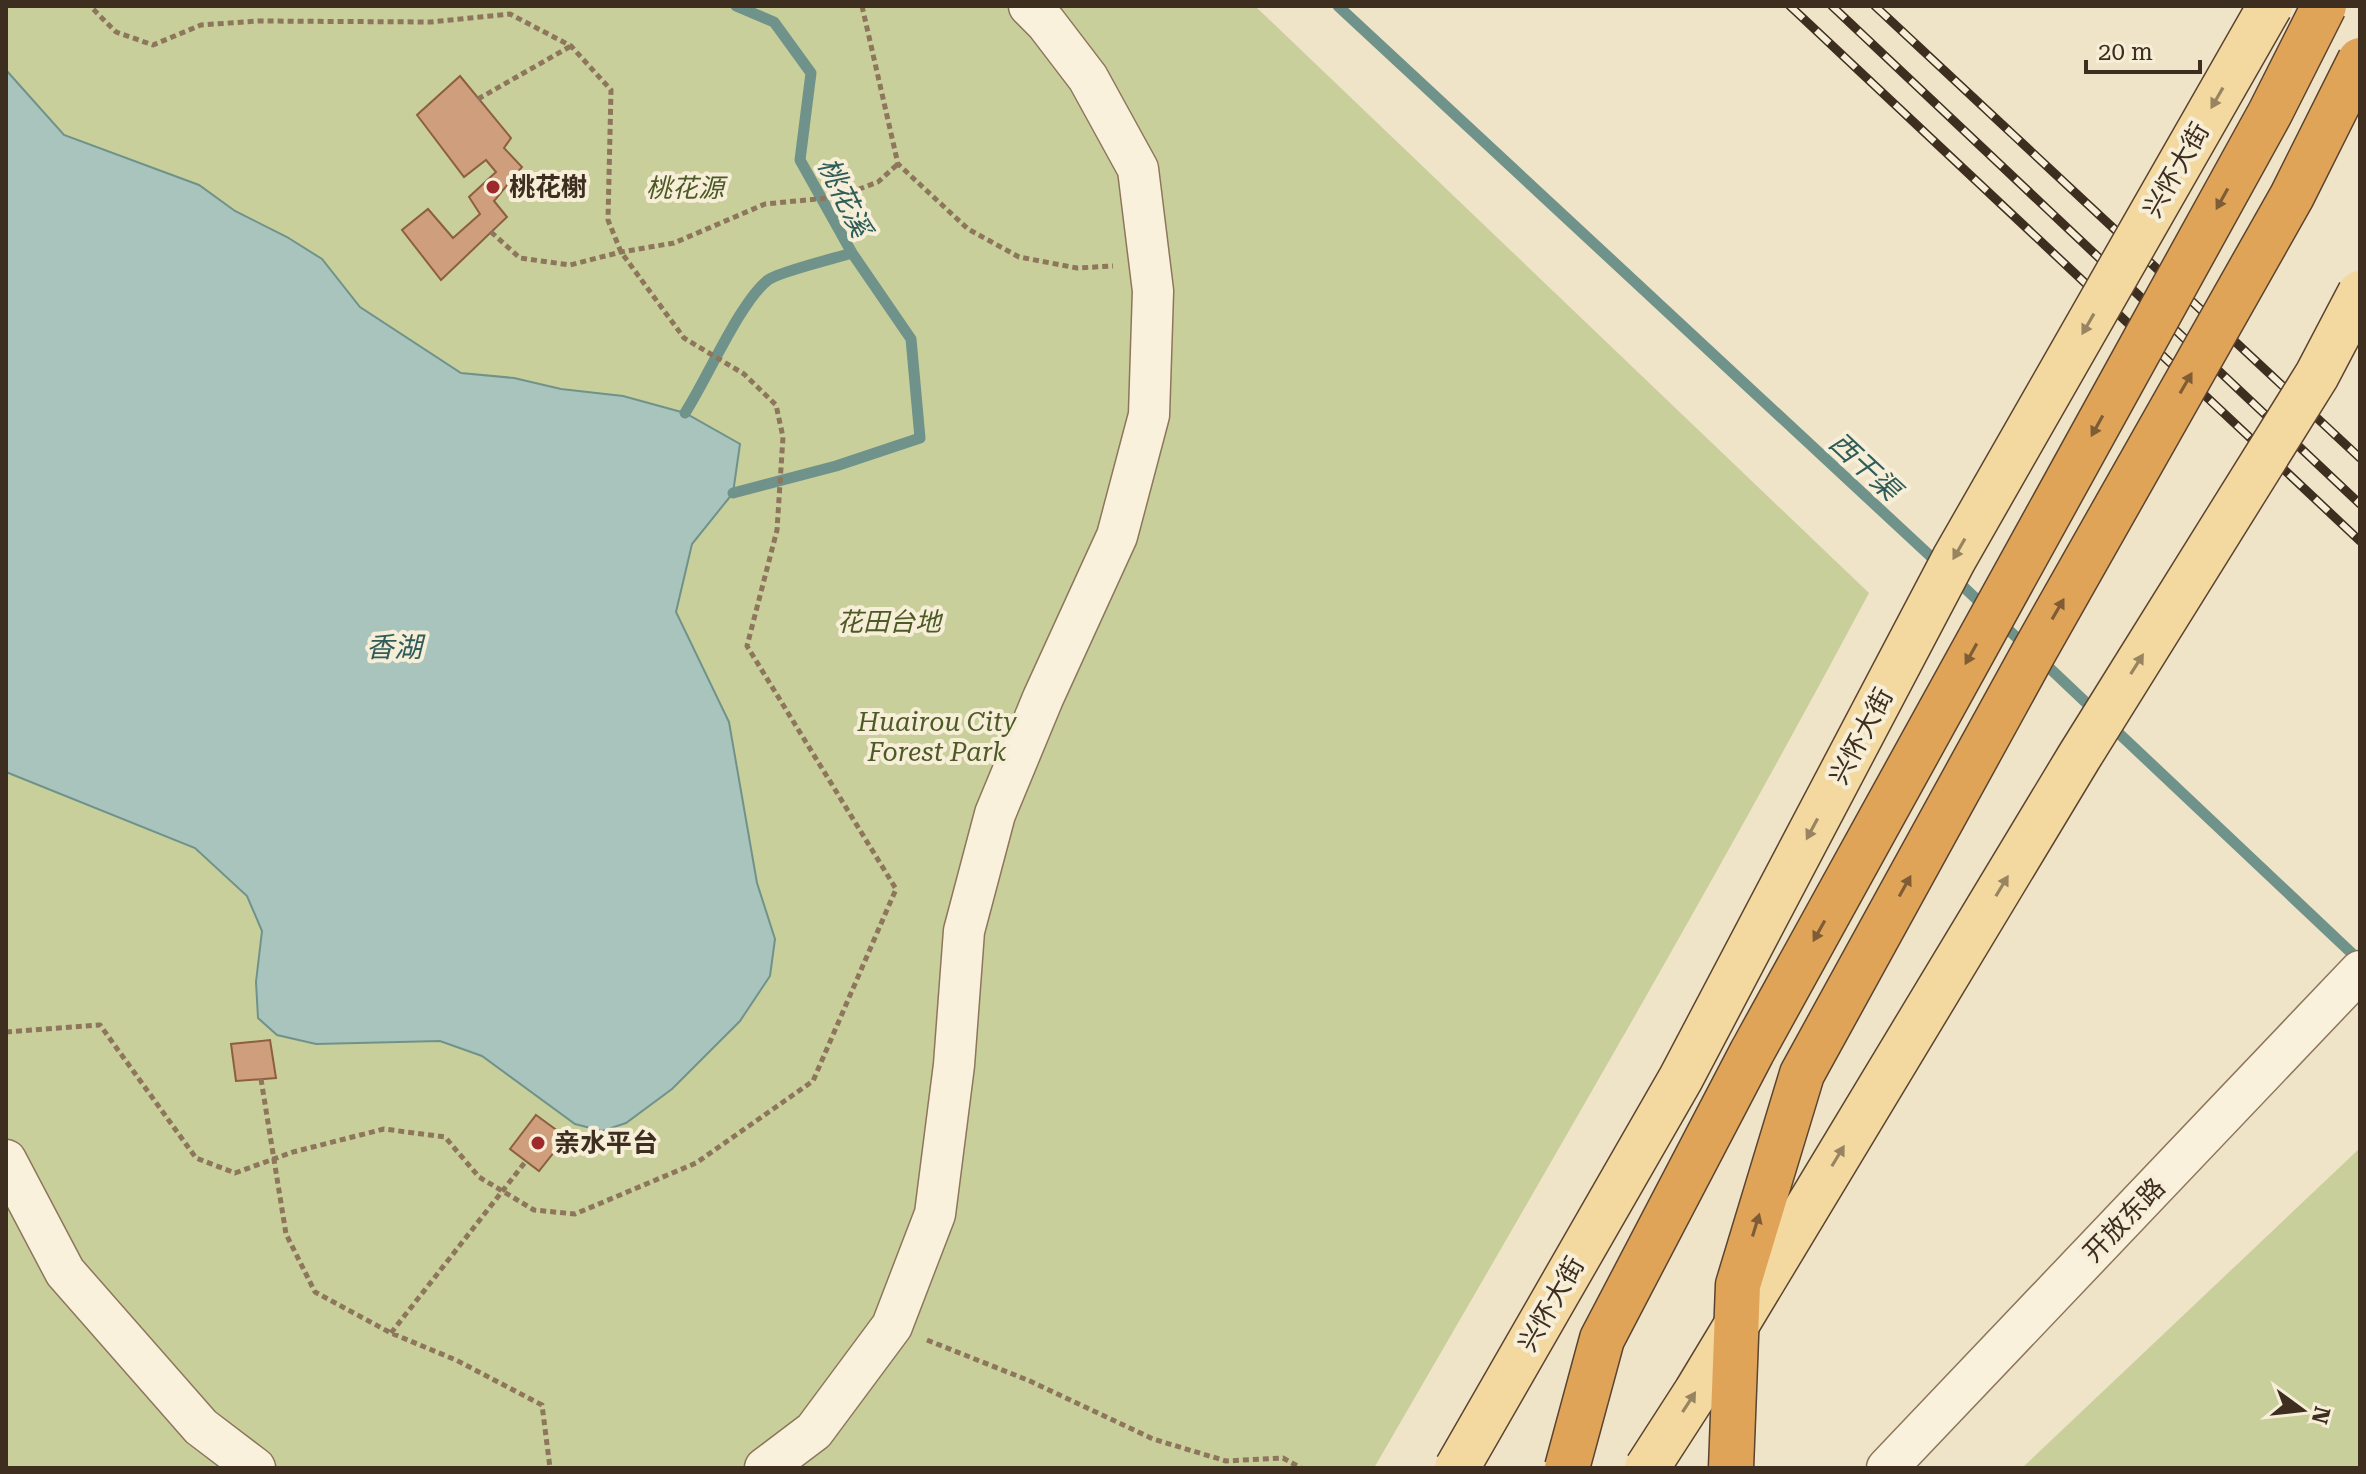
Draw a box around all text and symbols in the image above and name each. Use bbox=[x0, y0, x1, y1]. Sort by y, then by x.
scale bar bbox=[2086, 24, 2200, 74]
text: 20 m bbox=[2098, 38, 2153, 66]
one-way arrow bbox=[2210, 87, 2224, 109]
street label: 兴怀大街 bbox=[2137, 117, 2215, 223]
water label: 桃花溪 bbox=[811, 152, 879, 245]
place label: 桃花榭 bbox=[509, 172, 587, 202]
park label: 桃花源 bbox=[646, 173, 728, 203]
marker: 桃花榭 bbox=[484, 178, 502, 196]
one-way arrow bbox=[2215, 188, 2229, 210]
one-way arrow bbox=[2081, 313, 2095, 335]
one-way arrow bbox=[2179, 372, 2193, 394]
one-way arrow bbox=[2090, 415, 2103, 438]
water label: 西干渠 bbox=[1823, 426, 1910, 510]
one-way arrow bbox=[1952, 538, 1966, 561]
one-way arrow bbox=[2051, 598, 2064, 621]
park label: 花田台地 bbox=[837, 607, 944, 637]
water label: 香湖 bbox=[366, 631, 426, 664]
one-way arrow bbox=[1964, 643, 1978, 665]
one-way arrow bbox=[2130, 653, 2144, 675]
street label: 兴怀大街 bbox=[1823, 683, 1899, 789]
park label: Huairou City Forest Park bbox=[857, 707, 1017, 767]
one-way arrow bbox=[1805, 818, 1819, 840]
one-way arrow bbox=[1898, 875, 1912, 897]
one-way arrow bbox=[1995, 875, 2009, 897]
one-way arrow bbox=[1812, 920, 1826, 942]
place label: 亲水平台 bbox=[554, 1128, 658, 1158]
marker: 亲水平台 bbox=[529, 1134, 547, 1152]
one-way arrow bbox=[1831, 1145, 1845, 1167]
street label: 开放东路 bbox=[2077, 1172, 2171, 1268]
one-way arrow bbox=[1751, 1213, 1763, 1237]
street label: 兴怀大街 bbox=[1512, 1251, 1590, 1357]
north arrow bbox=[2262, 1370, 2342, 1450]
one-way arrow bbox=[1682, 1392, 1697, 1413]
text: N bbox=[2307, 1404, 2335, 1427]

